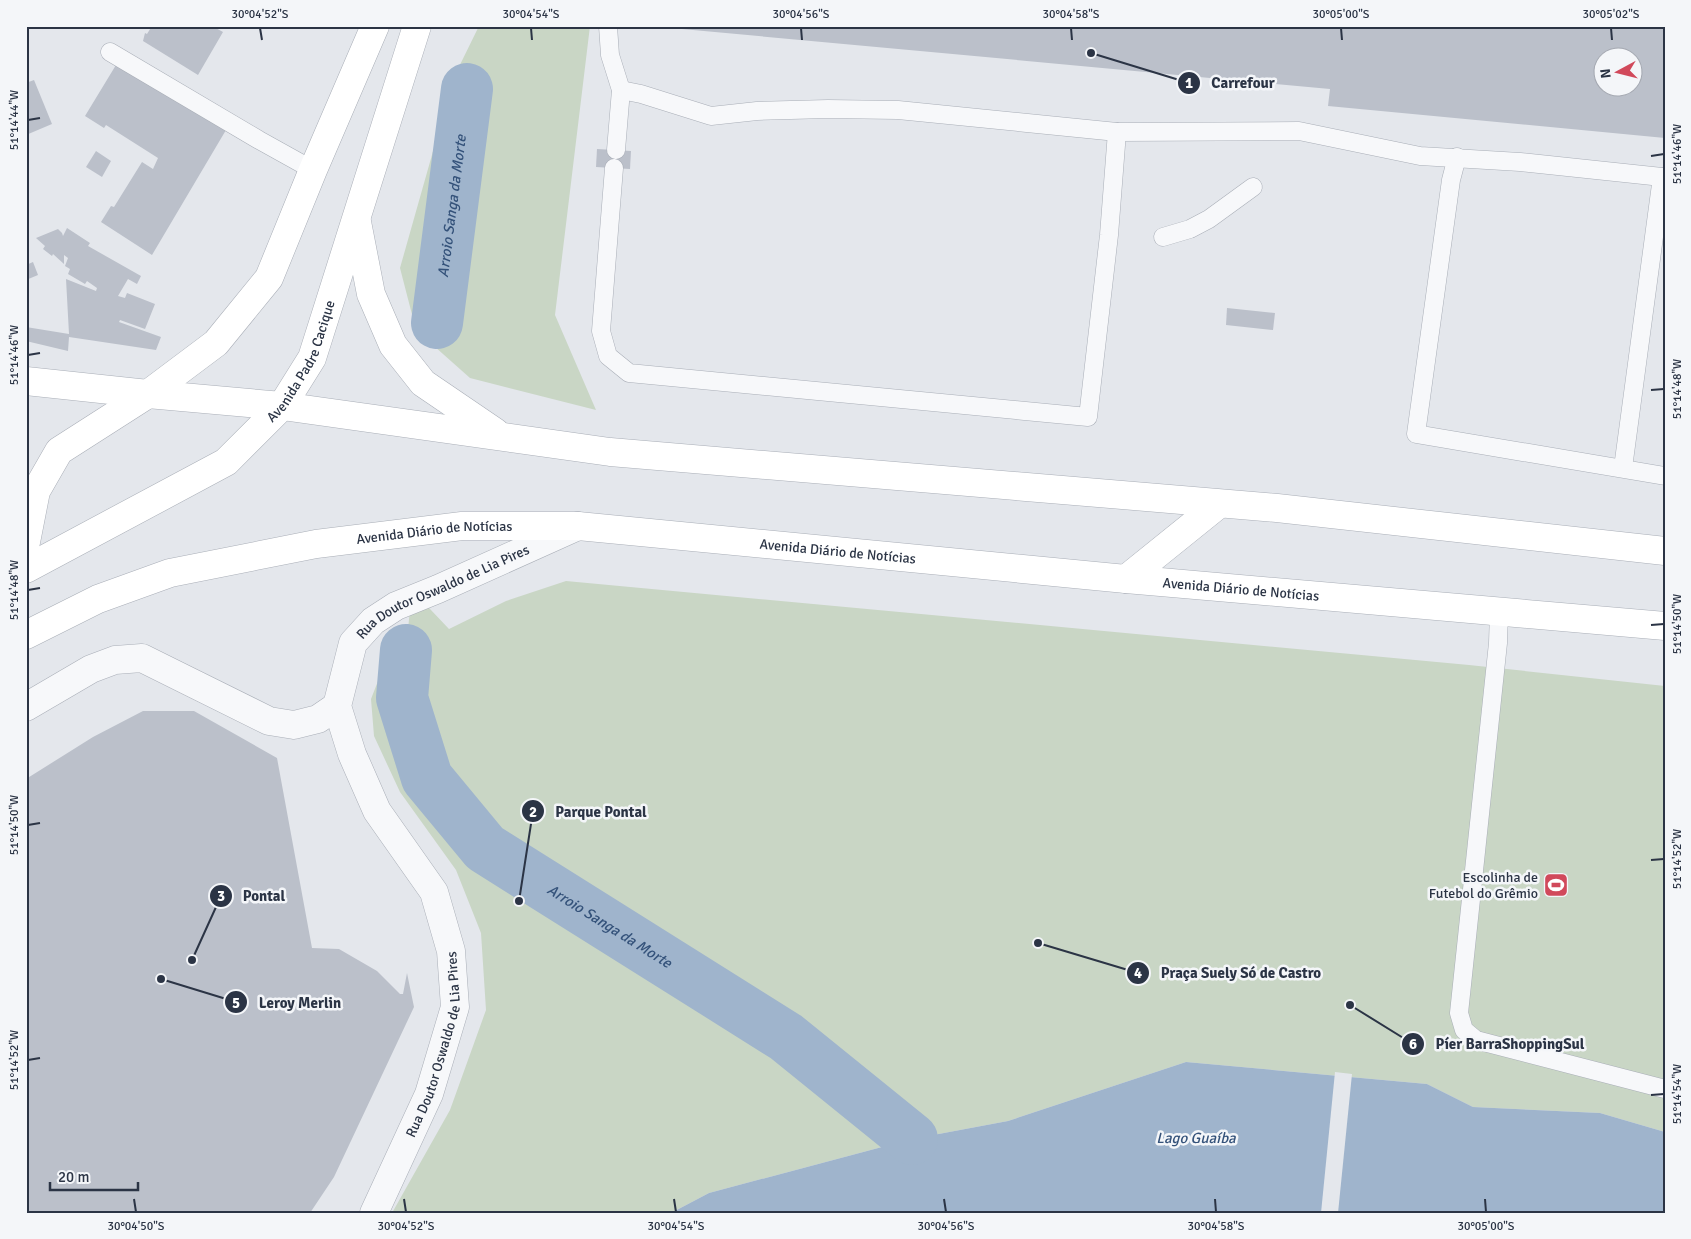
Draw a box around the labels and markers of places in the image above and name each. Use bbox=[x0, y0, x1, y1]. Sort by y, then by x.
callout: Carrefour bbox=[1176, 68, 1285, 98]
callout: Parque Pontal bbox=[521, 796, 657, 826]
place label: Escolinha de Futebol do Grêmio bbox=[1429, 869, 1538, 902]
sports icon: Escolinha de Futebol do Grêmio bbox=[1543, 872, 1569, 898]
callout: Pontal bbox=[208, 881, 296, 911]
callout: Praça Suely Só de Castro bbox=[1125, 958, 1331, 988]
callout: Leroy Merlin bbox=[223, 987, 351, 1017]
callout: Píer BarraShoppingSul bbox=[1401, 1029, 1595, 1059]

